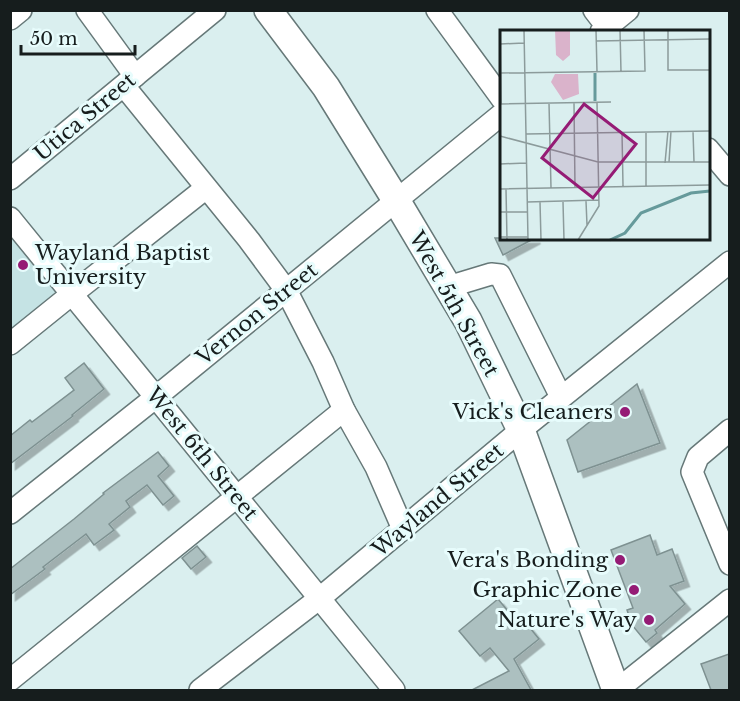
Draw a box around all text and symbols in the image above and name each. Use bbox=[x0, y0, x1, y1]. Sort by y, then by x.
scale bar bbox=[21, 18, 135, 56]
text: 50 m bbox=[30, 28, 78, 50]
inset map bbox=[500, 30, 710, 240]
street label: Utica Street bbox=[29, 67, 141, 167]
street label: West 5th Street bbox=[403, 226, 505, 381]
place label: Wayland Baptist University bbox=[34, 240, 210, 290]
street label: Vernon Street bbox=[190, 257, 323, 371]
marker: Wayland Baptist University bbox=[16, 258, 30, 272]
street label: West 6th Street bbox=[140, 381, 264, 526]
place label: Vick's Cleaners bbox=[451, 399, 613, 425]
marker: Vick's Cleaners bbox=[618, 405, 632, 419]
street label: Wayland Street bbox=[366, 437, 509, 563]
place label: Vera's Bonding bbox=[447, 547, 608, 573]
marker: Vera's Bonding bbox=[613, 553, 627, 567]
place label: Graphic Zone bbox=[473, 577, 622, 603]
marker: Graphic Zone bbox=[627, 583, 641, 597]
place label: Nature's Way bbox=[497, 607, 638, 633]
marker: Nature's Way bbox=[642, 613, 656, 627]

